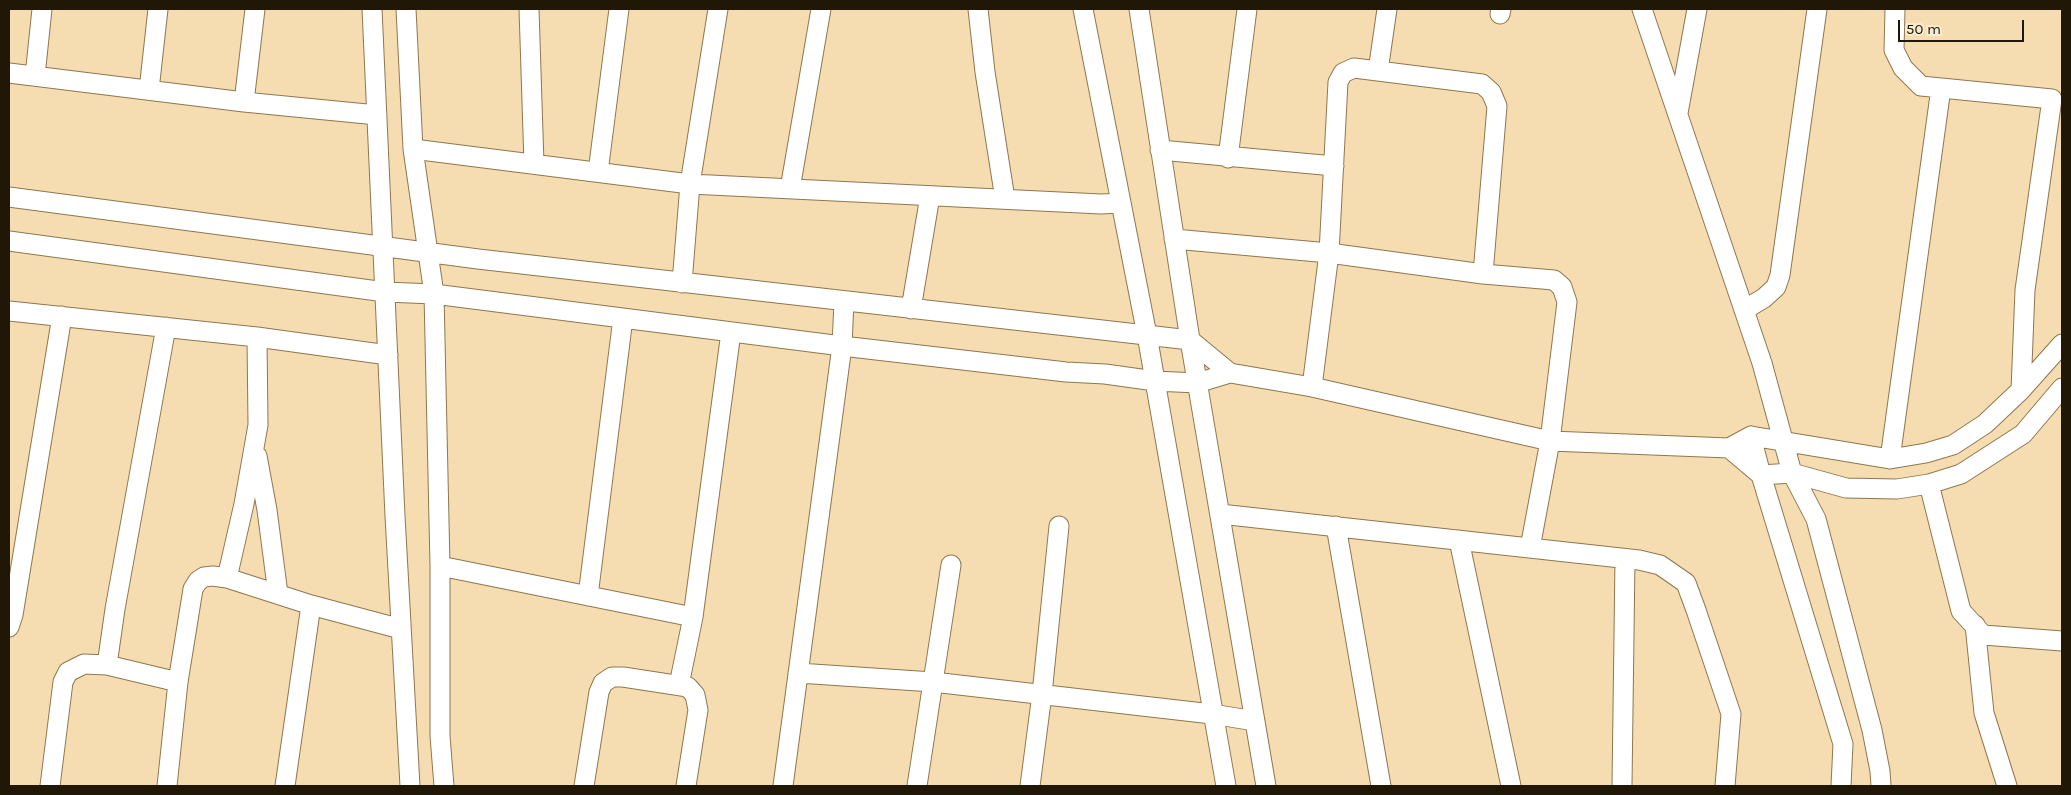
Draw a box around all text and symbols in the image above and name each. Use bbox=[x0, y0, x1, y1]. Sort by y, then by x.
scale bar bbox=[1901, 10, 2027, 42]
text: 50 m bbox=[1906, 20, 1941, 38]

